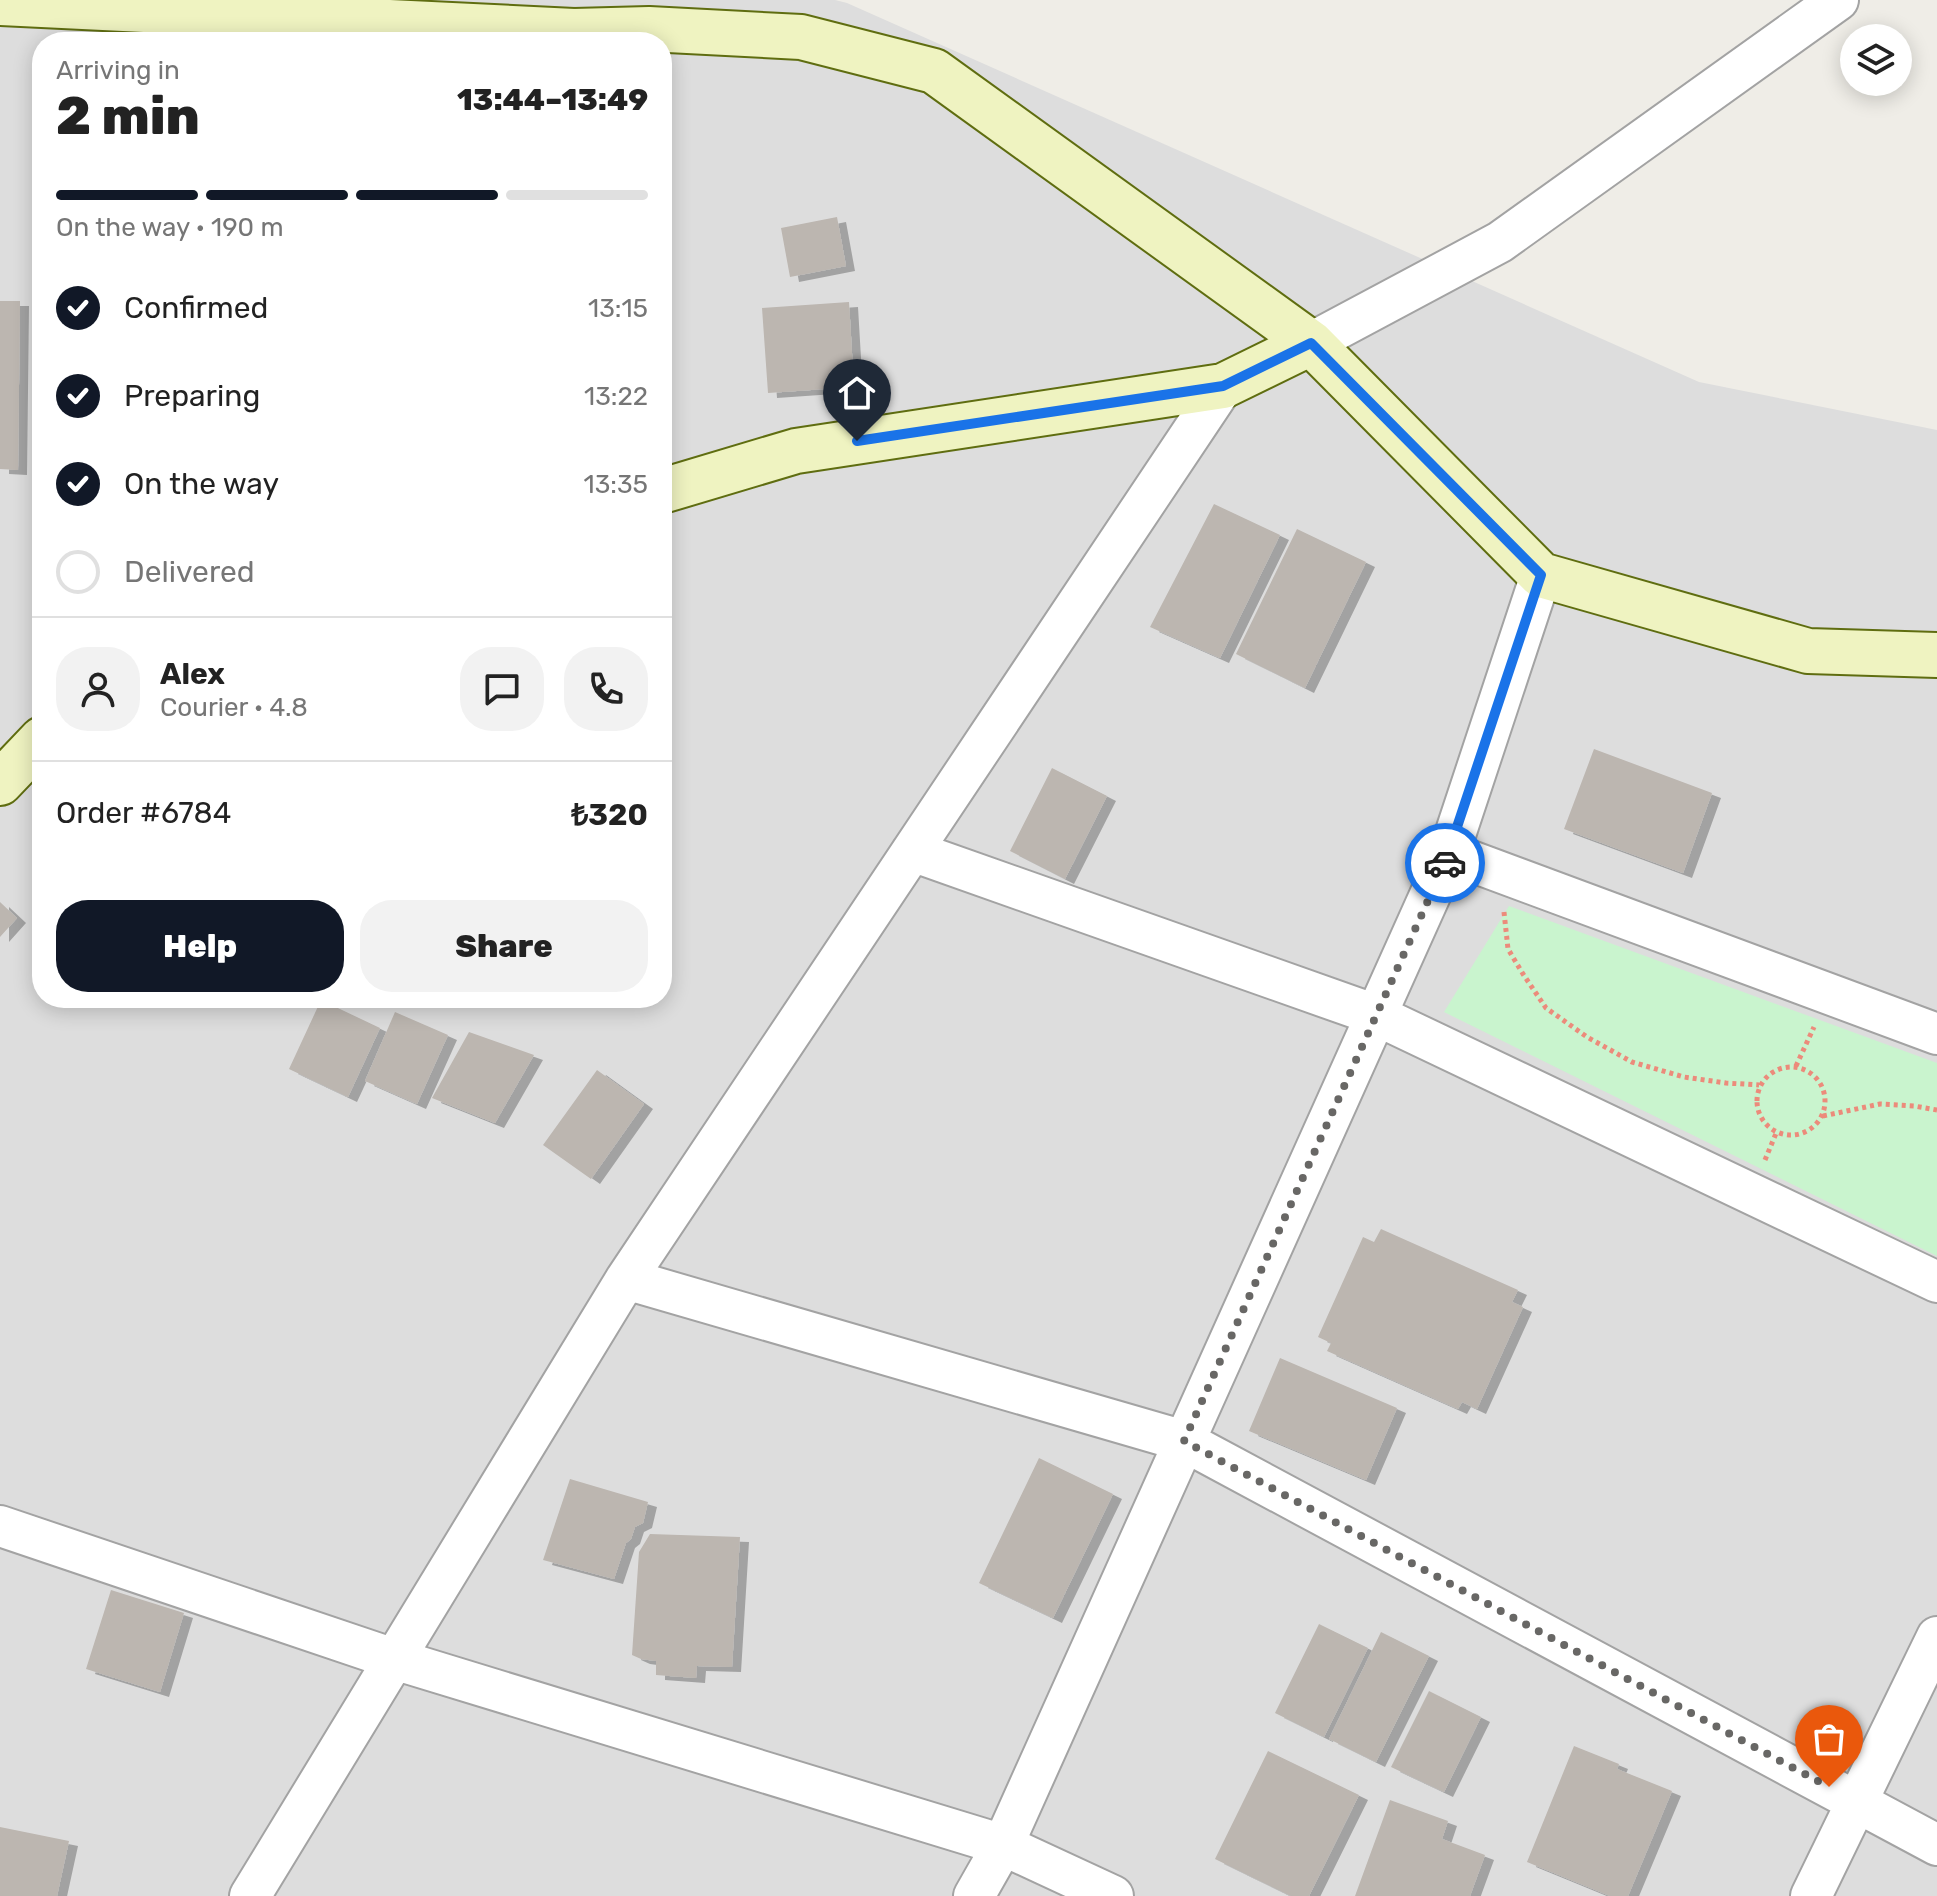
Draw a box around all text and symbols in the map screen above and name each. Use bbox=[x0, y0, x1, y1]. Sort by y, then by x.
map controls bbox=[1840, 24, 1912, 96]
button: layers bbox=[1840, 24, 1912, 96]
text: Arriving in bbox=[56, 55, 180, 86]
text: 13:44–13:49 bbox=[457, 82, 648, 118]
text: 2 min bbox=[56, 85, 200, 147]
text: On the way · 190 m bbox=[56, 212, 284, 243]
icon: check bbox=[56, 286, 100, 330]
text: Confirmed bbox=[124, 290, 268, 326]
text: 13:15 bbox=[588, 293, 648, 324]
pin bbox=[823, 359, 891, 441]
icon: home bbox=[835, 371, 879, 415]
icon: check bbox=[56, 374, 100, 418]
text: Preparing bbox=[124, 378, 260, 414]
text: 13:22 bbox=[584, 381, 648, 412]
icon: check bbox=[56, 462, 100, 506]
text: On the way bbox=[124, 466, 279, 502]
text: 13:35 bbox=[584, 469, 648, 500]
text: Delivered bbox=[124, 554, 255, 590]
button: person bbox=[56, 647, 140, 731]
button: chat bbox=[460, 647, 544, 731]
button: phone bbox=[564, 647, 648, 731]
text: Alex bbox=[160, 656, 225, 692]
text: Courier · 4.8 bbox=[160, 692, 308, 723]
text: Order #6784 bbox=[56, 795, 231, 831]
text: ₺320 bbox=[571, 797, 648, 833]
courier bbox=[1405, 823, 1485, 903]
icon: car bbox=[1423, 841, 1467, 885]
button: Help bbox=[56, 900, 344, 992]
button: Share bbox=[360, 900, 648, 992]
pin bbox=[1795, 1705, 1863, 1787]
icon: bag bbox=[1807, 1717, 1851, 1761]

